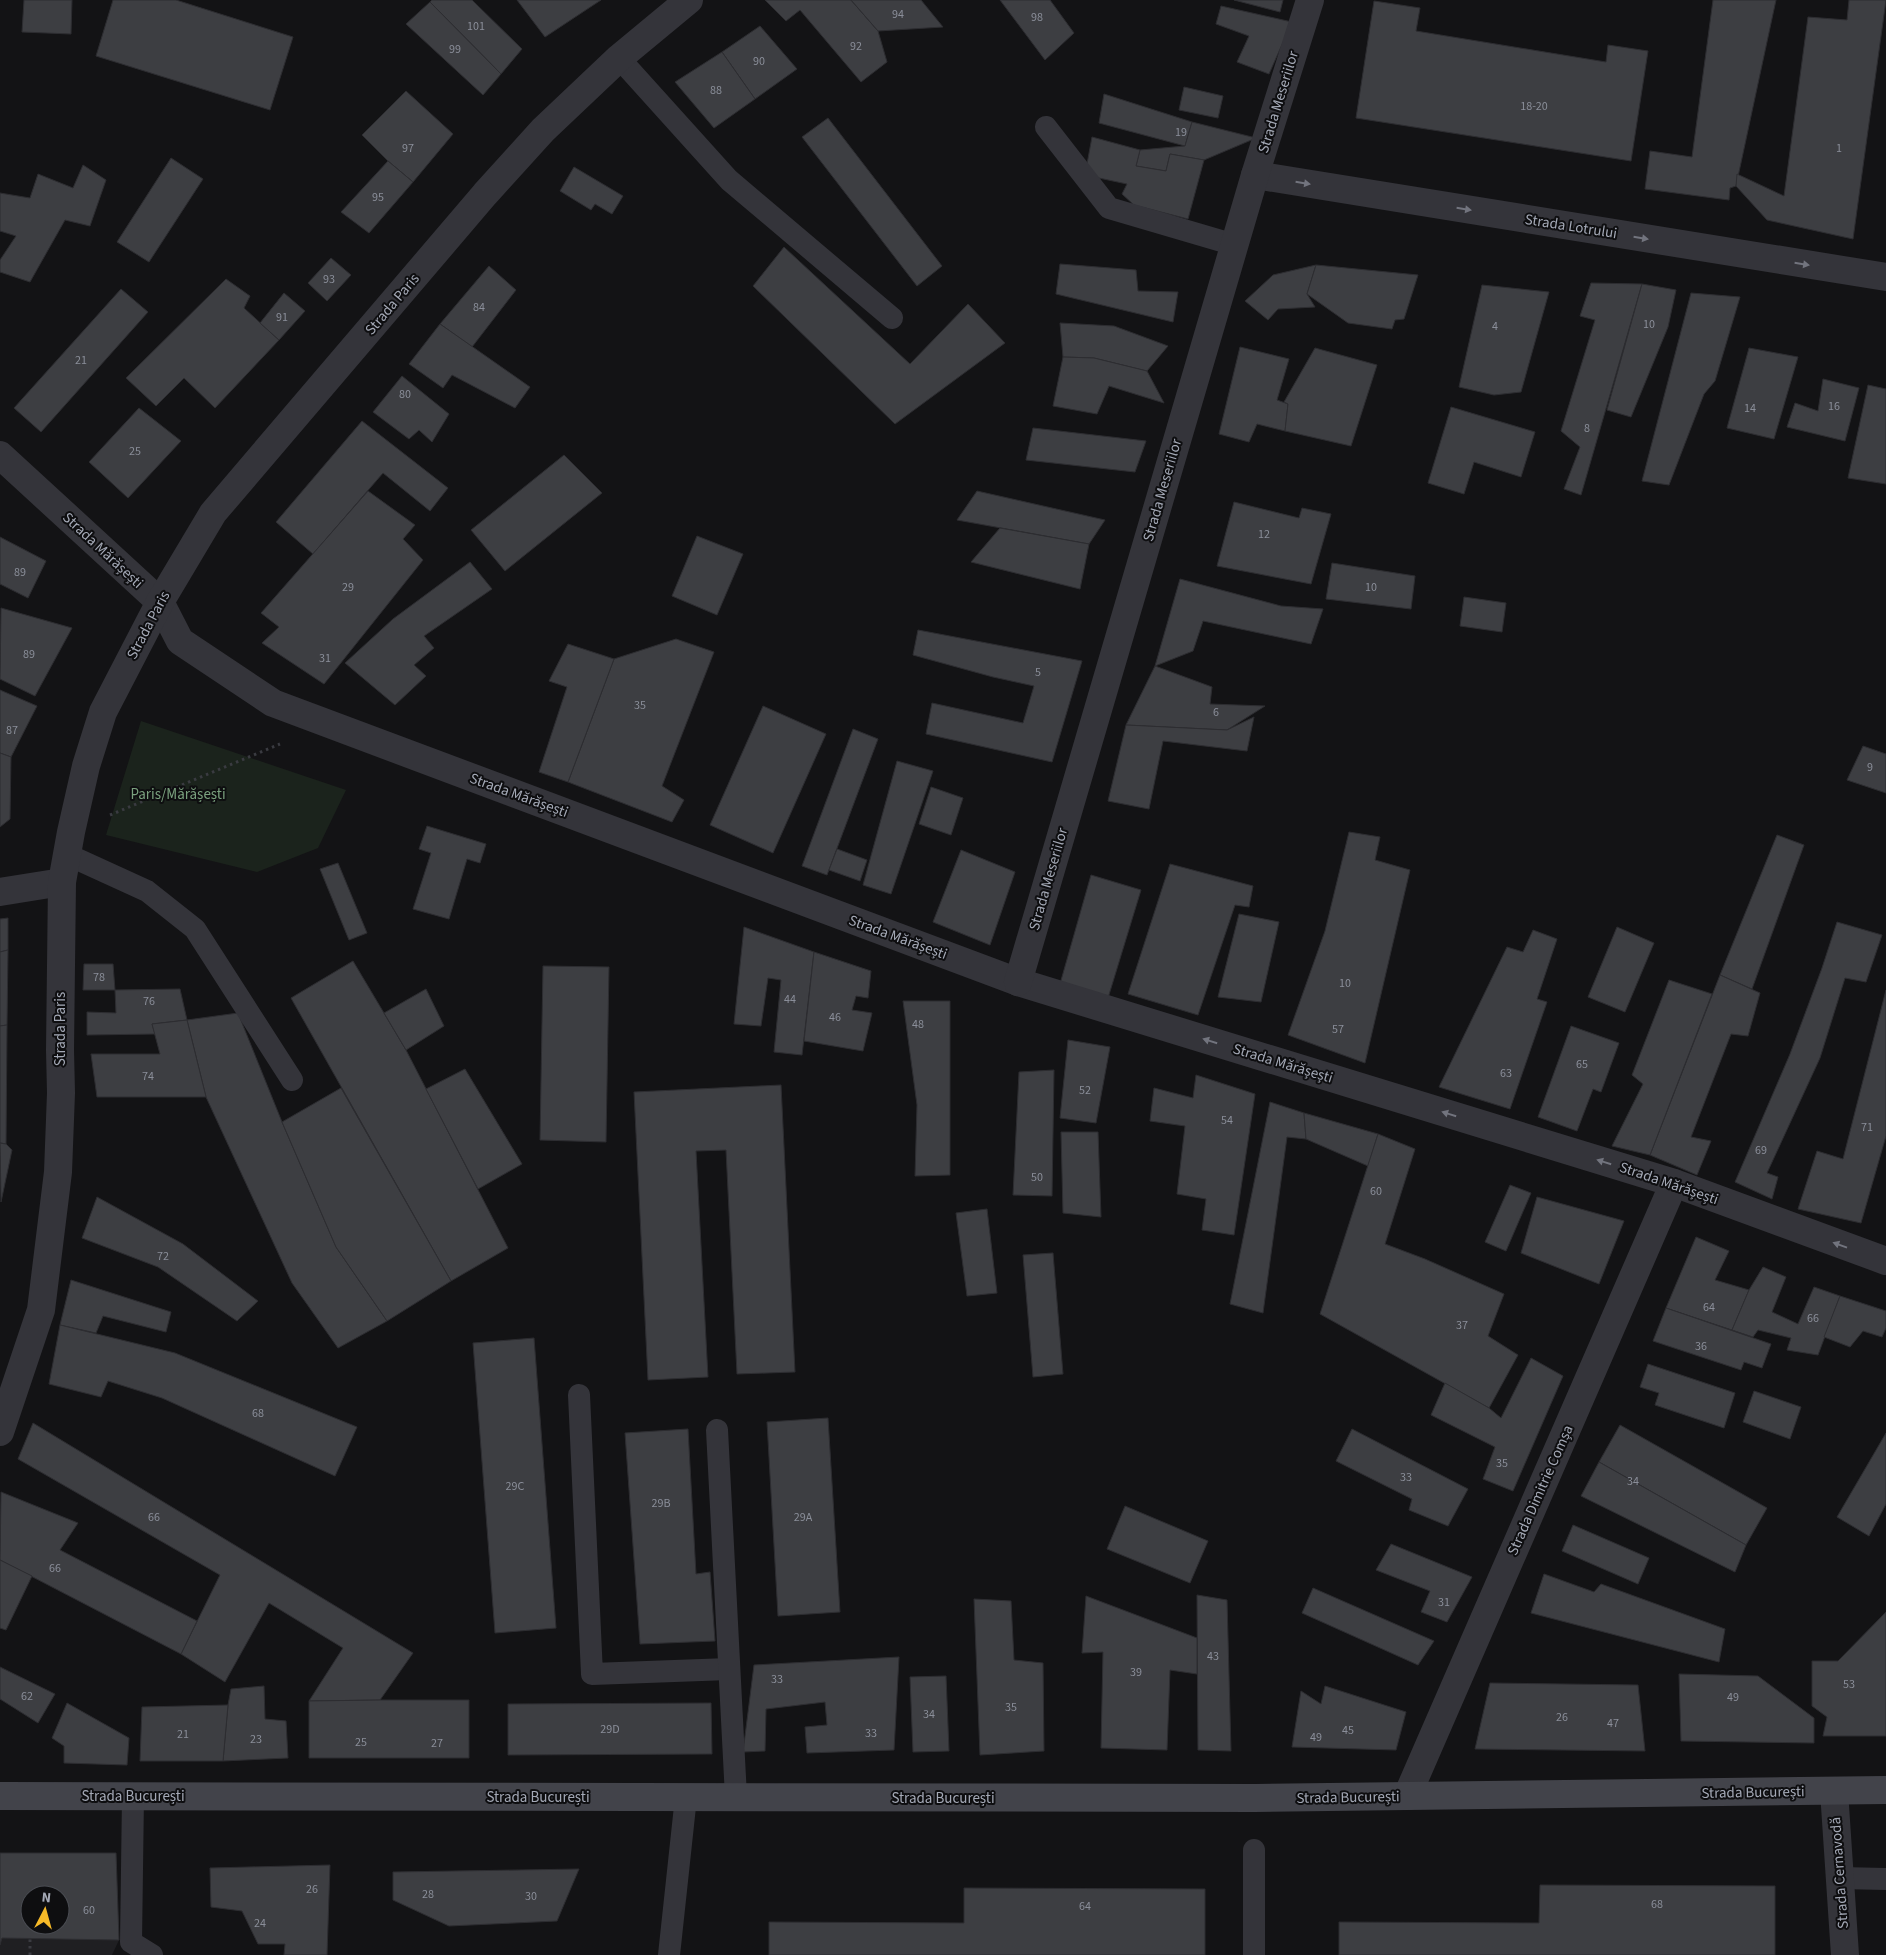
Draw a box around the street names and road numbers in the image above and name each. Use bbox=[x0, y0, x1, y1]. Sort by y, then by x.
street label: Strada Meseriilor bbox=[1253, 48, 1304, 156]
street label: Strada Lotrului bbox=[1523, 209, 1619, 244]
street label: Strada Paris bbox=[360, 269, 424, 340]
street label: Strada Meseriilor bbox=[1138, 436, 1187, 544]
street label: Strada Mărășești bbox=[58, 507, 148, 593]
street label: Strada Paris bbox=[122, 587, 175, 663]
street label: Strada Mărășești bbox=[467, 768, 571, 823]
street label: Strada Meseriilor bbox=[1024, 825, 1073, 933]
street label: Strada Mărășești bbox=[846, 910, 950, 965]
street label: Strada Paris bbox=[50, 992, 71, 1066]
street label: Strada Mărășești bbox=[1230, 1038, 1335, 1089]
street label: Strada Mărășești bbox=[1617, 1157, 1721, 1210]
street label: Strada Dimitrie Comșa bbox=[1502, 1422, 1579, 1559]
street label: Strada București bbox=[1701, 1781, 1805, 1804]
street label: Strada București bbox=[81, 1786, 185, 1807]
street label: Strada București bbox=[1296, 1786, 1400, 1809]
street label: Strada București bbox=[486, 1787, 590, 1808]
street label: Strada București bbox=[891, 1788, 995, 1809]
street label: Strada Cernavodă bbox=[1825, 1816, 1854, 1930]

